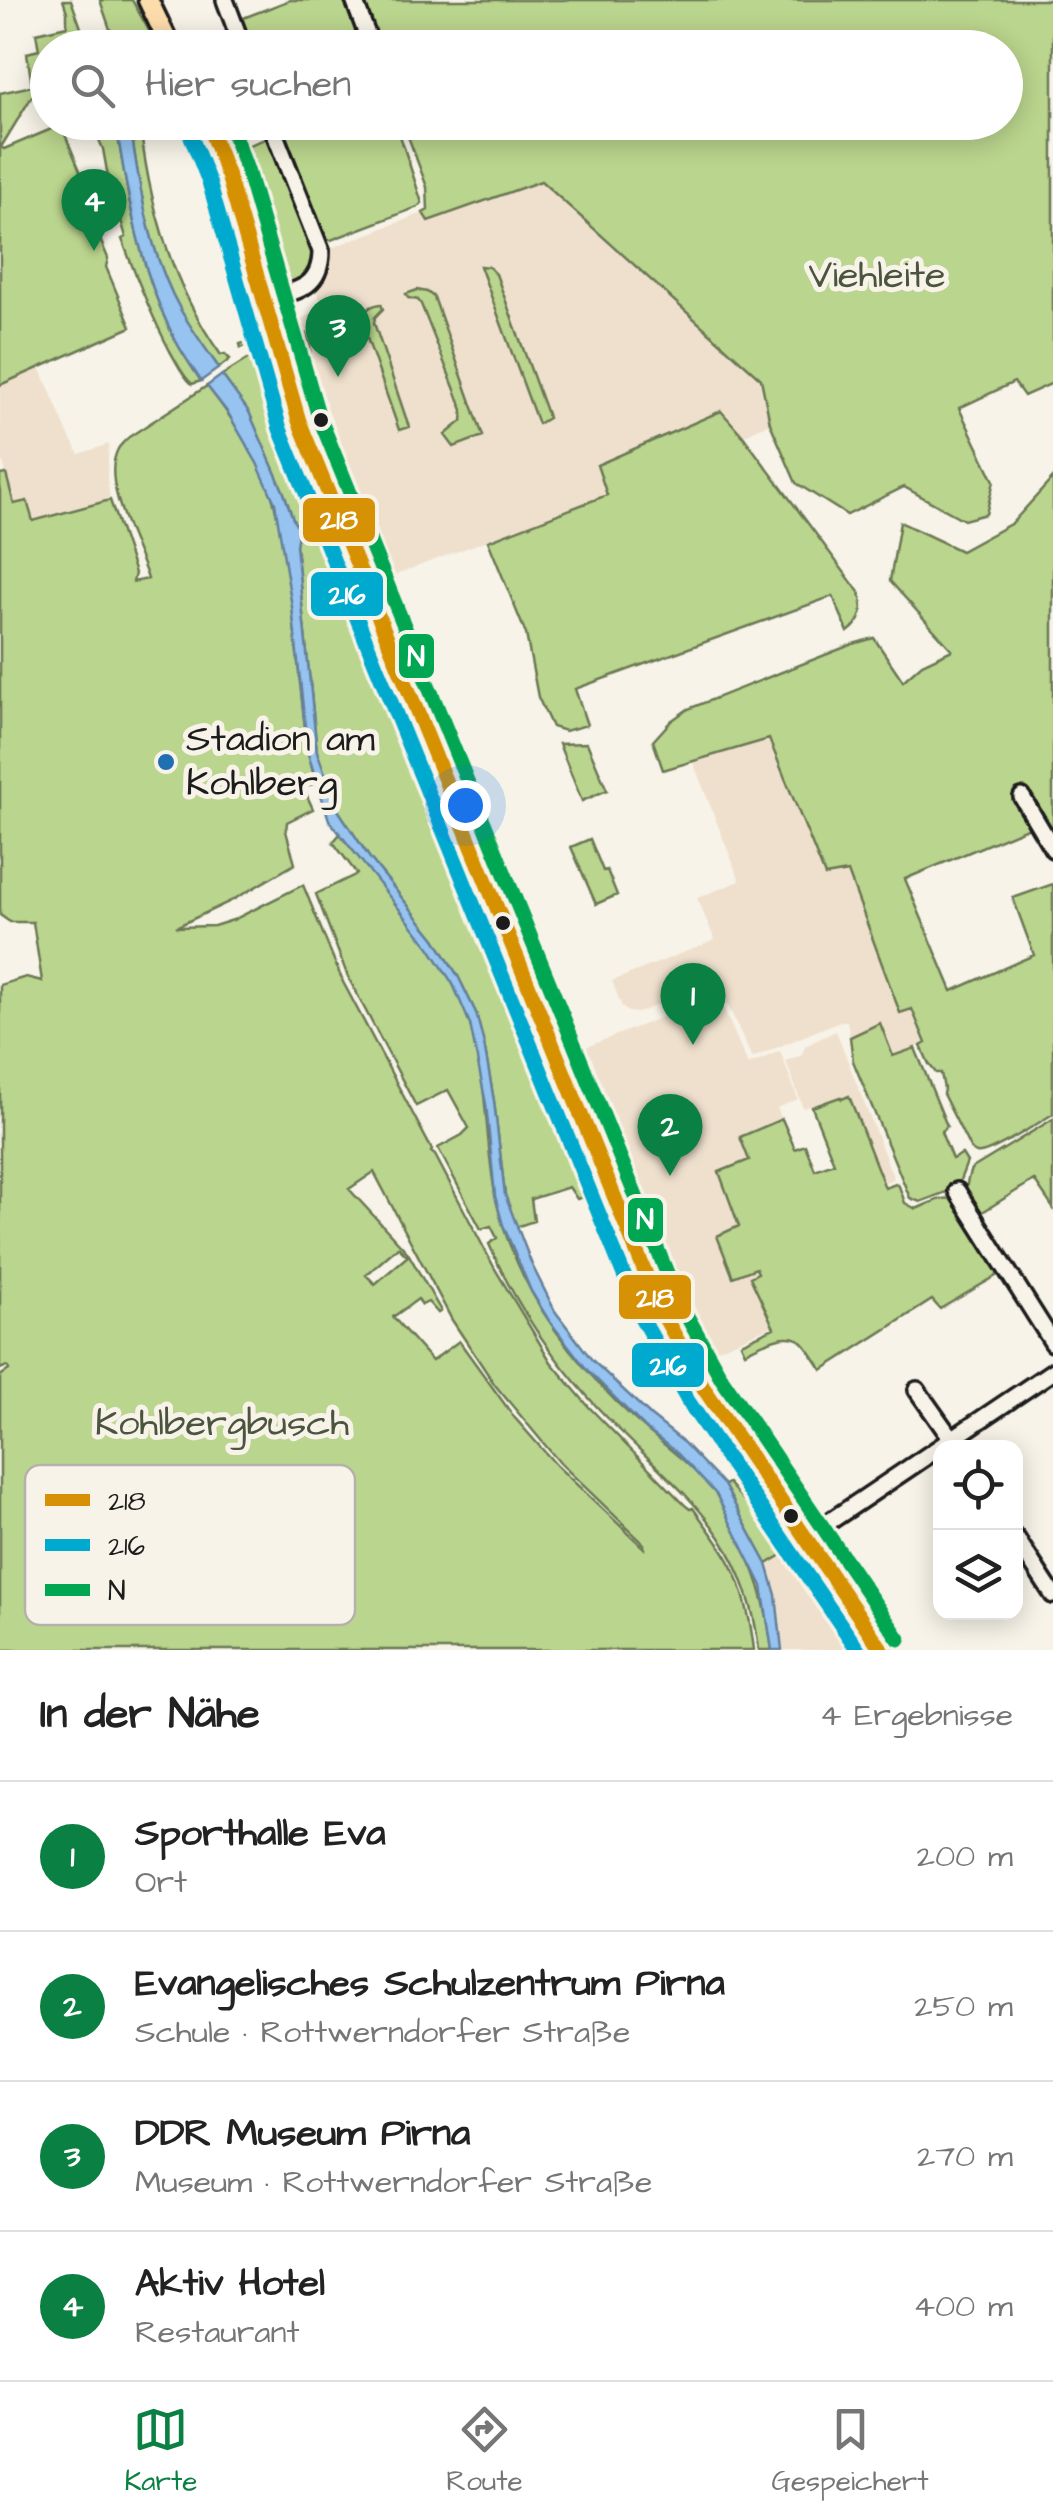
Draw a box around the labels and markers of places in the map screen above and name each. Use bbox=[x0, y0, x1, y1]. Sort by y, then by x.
pin: 4 bbox=[62, 168, 126, 251]
pin: 3 bbox=[306, 294, 370, 377]
unlabelled marker bbox=[311, 410, 331, 430]
place label: Stadion am Kohlberg bbox=[186, 714, 375, 810]
marker: Stadion am Kohlberg bbox=[155, 751, 177, 773]
unlabelled marker bbox=[493, 913, 513, 933]
pin: 1 bbox=[660, 962, 726, 1045]
pin: 2 bbox=[638, 1094, 702, 1176]
unlabelled marker bbox=[781, 1506, 801, 1526]

